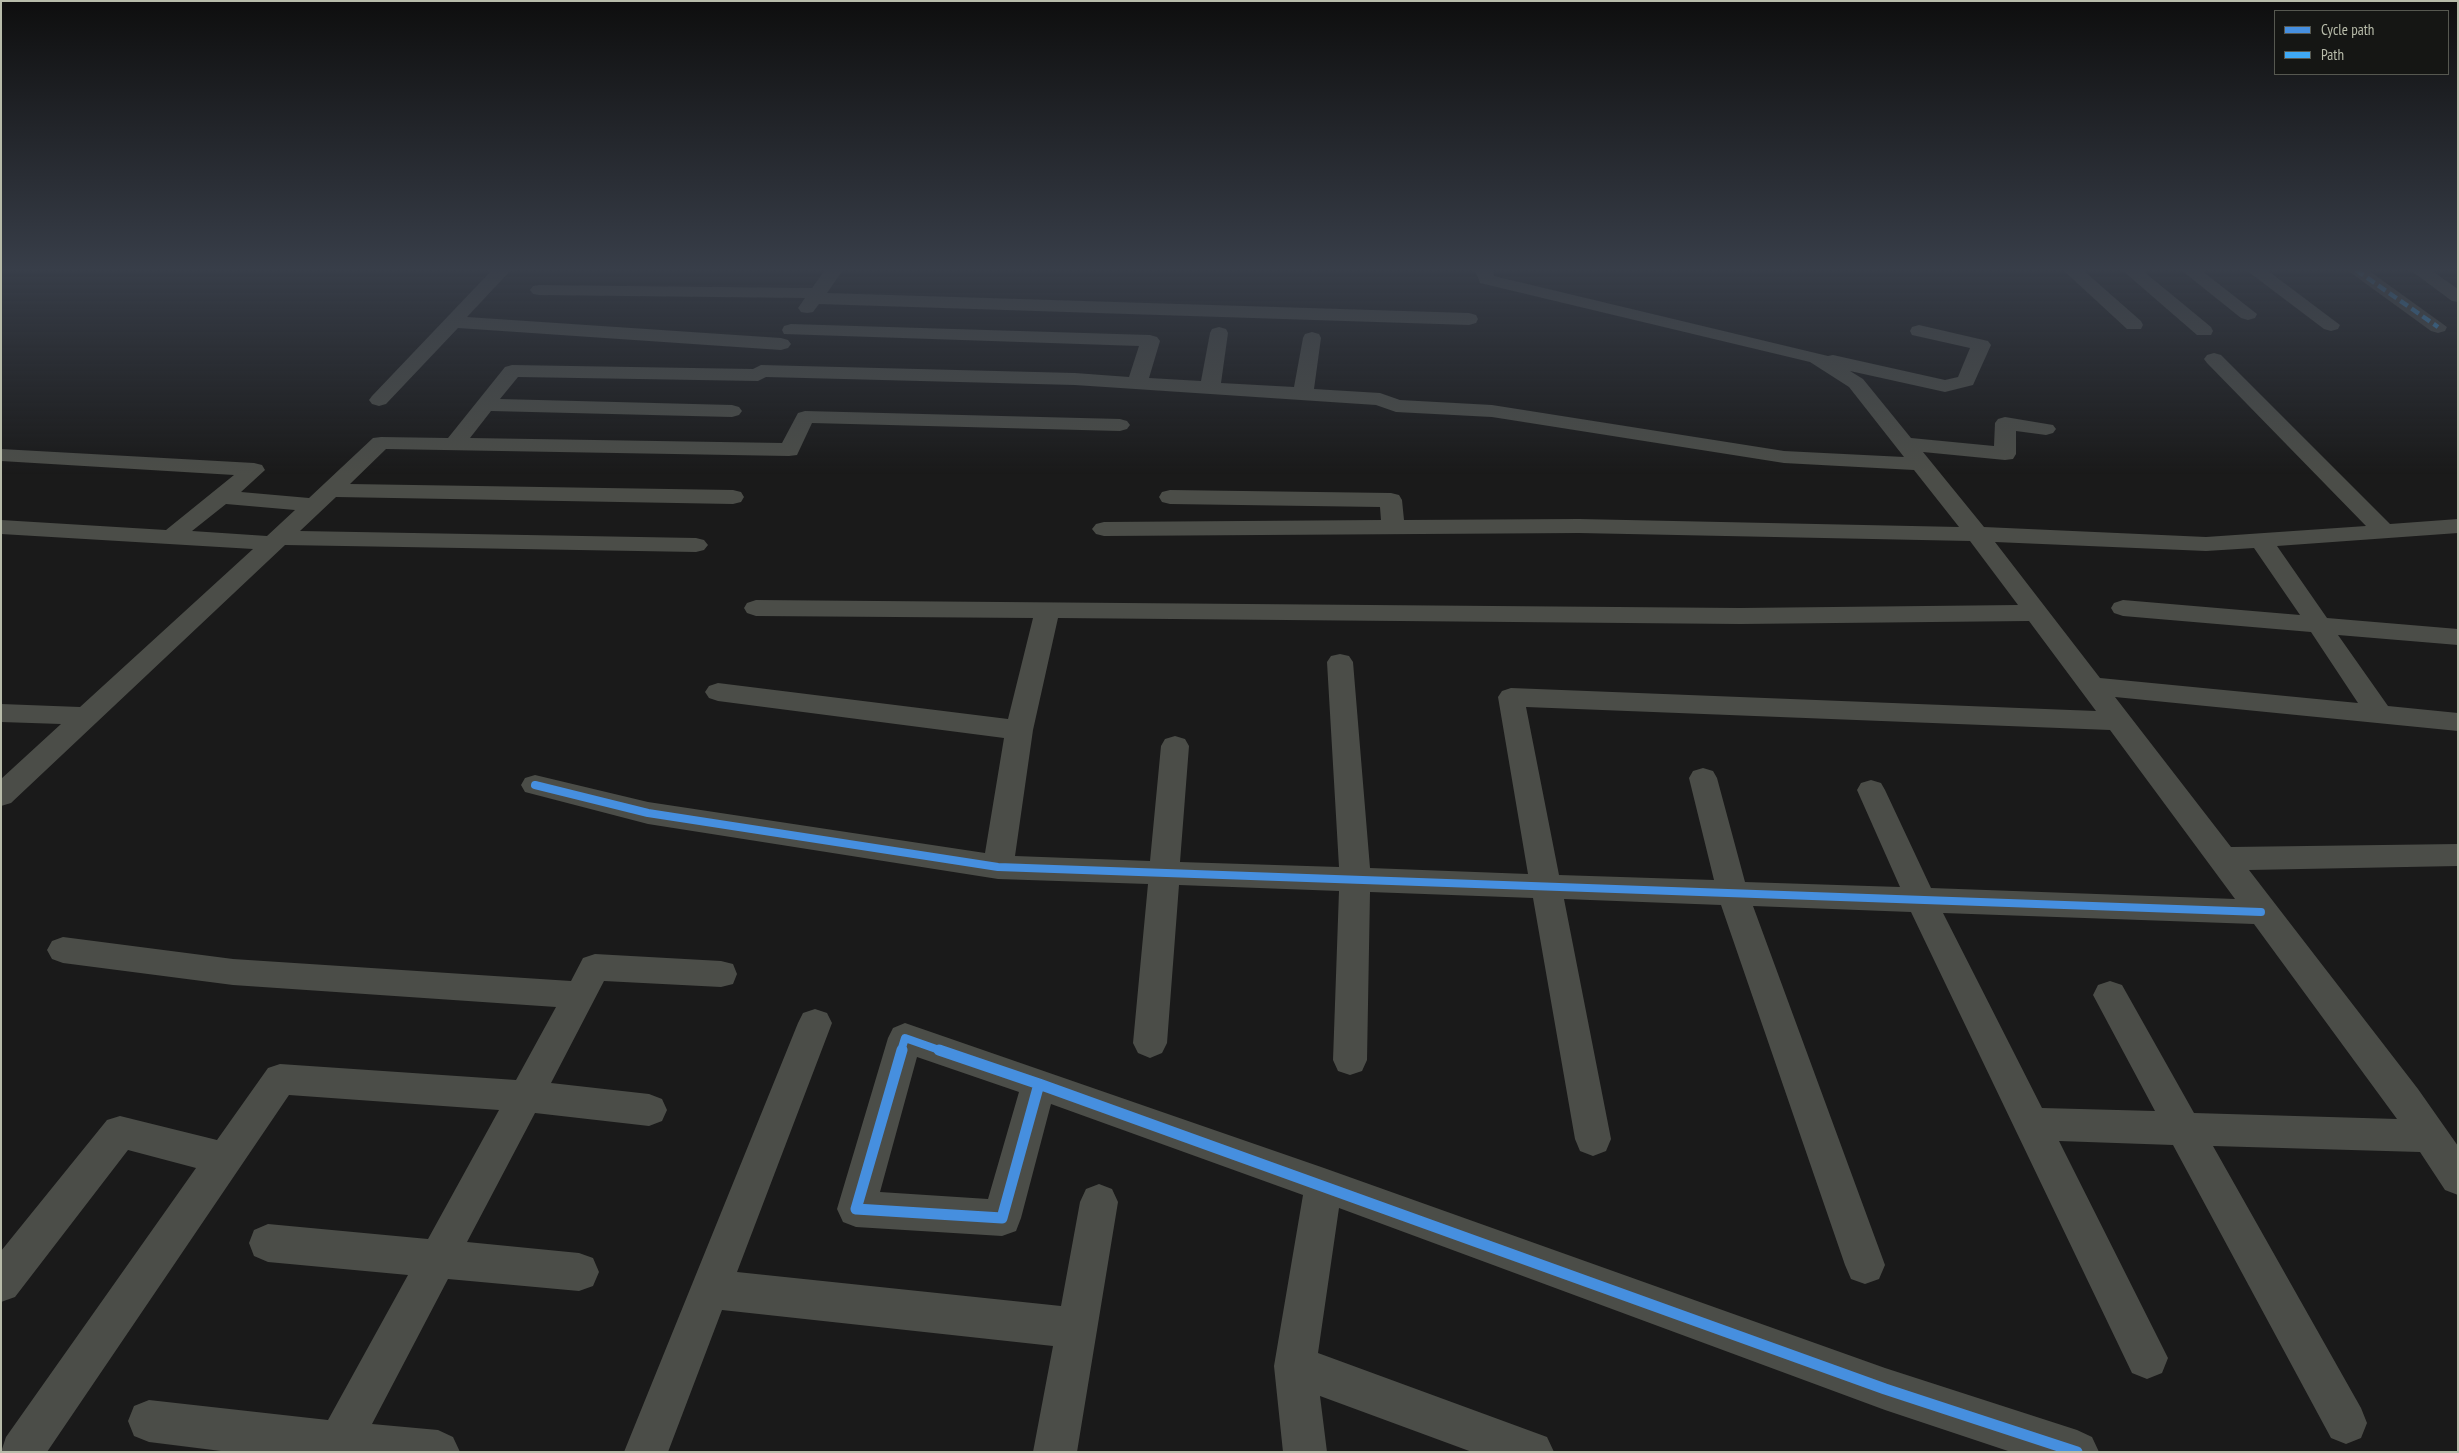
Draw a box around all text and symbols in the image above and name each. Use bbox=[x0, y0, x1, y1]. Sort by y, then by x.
legend bbox=[2274, 10, 2449, 75]
text: Cycle path bbox=[2321, 20, 2374, 39]
text: Path bbox=[2321, 45, 2344, 64]

